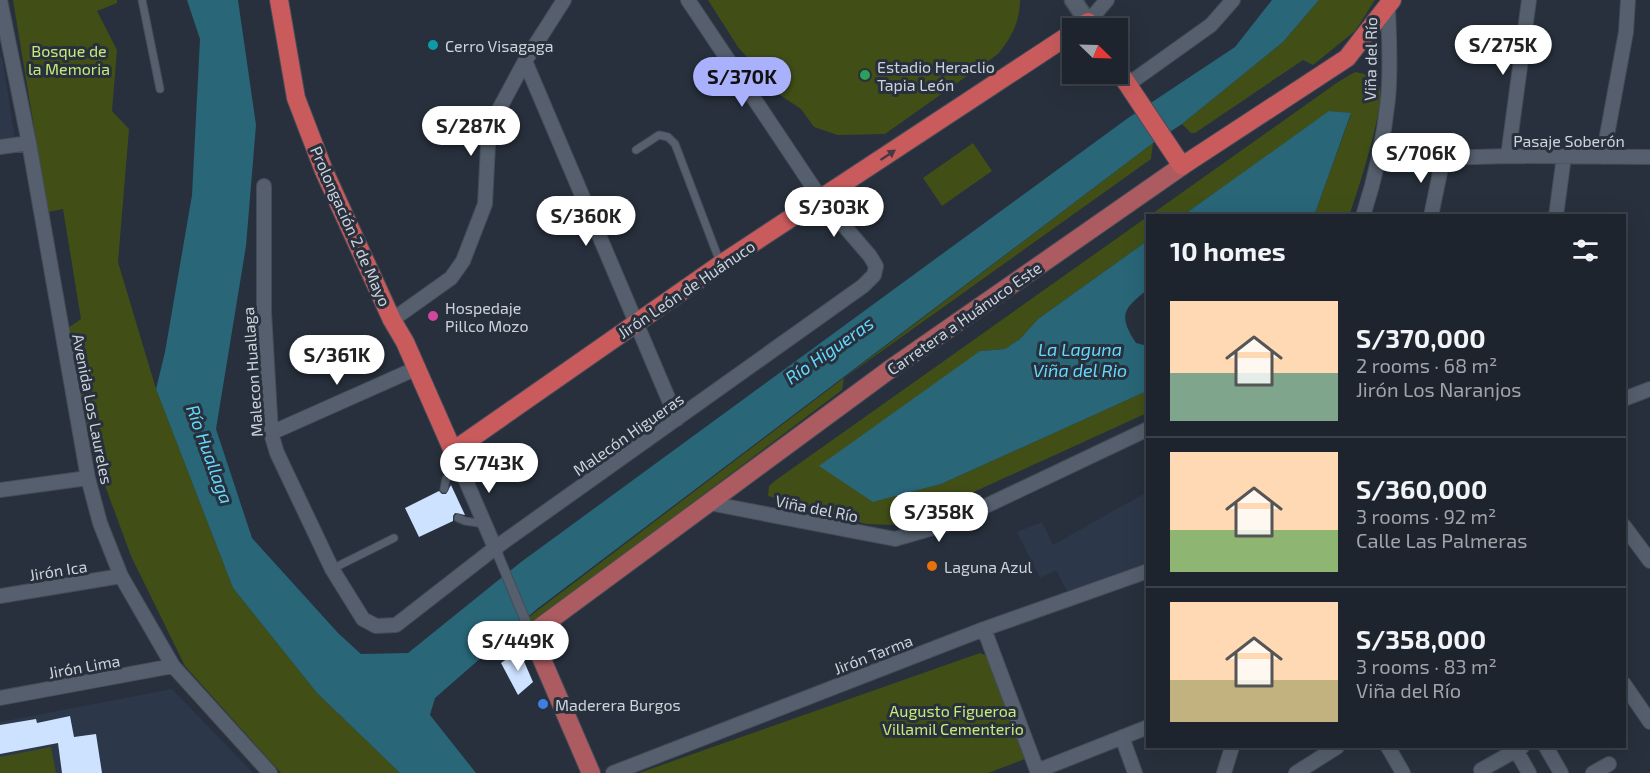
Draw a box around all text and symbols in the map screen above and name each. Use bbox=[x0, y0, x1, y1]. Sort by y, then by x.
street label: Viña del Río bbox=[1360, 17, 1380, 101]
north arrow bbox=[1062, 18, 1128, 84]
map controls bbox=[1062, 18, 1128, 84]
pin: S/275K bbox=[1454, 25, 1552, 76]
text: S/275K bbox=[1469, 32, 1537, 56]
place label: Cerro Visagaga bbox=[445, 36, 554, 55]
marker: Cerro Visagaga bbox=[426, 38, 440, 52]
park label: Bosque de la Memoria bbox=[28, 41, 110, 78]
pin: S/370K bbox=[693, 57, 791, 108]
place label: Estadio Heraclio Tapia León bbox=[877, 57, 995, 94]
text: S/370K bbox=[707, 64, 777, 88]
marker: Estadio Heraclio Tapia León bbox=[858, 68, 872, 82]
pin: S/287K bbox=[422, 106, 520, 157]
text: S/287K bbox=[436, 113, 506, 137]
street label: Pasaje Soberón bbox=[1513, 131, 1625, 151]
pin: S/706K bbox=[1372, 133, 1470, 184]
text: S/706K bbox=[1386, 140, 1456, 164]
street label: Prolongación 2 de Mayo bbox=[307, 143, 395, 309]
one-way arrow bbox=[879, 149, 895, 161]
pin: S/303K bbox=[785, 187, 883, 238]
text: S/303K bbox=[799, 194, 869, 218]
pin: S/360K bbox=[537, 196, 635, 247]
text: S/360K bbox=[550, 203, 622, 227]
icon: filters bbox=[1569, 234, 1602, 267]
text: 10 homes bbox=[1170, 235, 1286, 266]
street label: Jirón León de Huánuco bbox=[614, 236, 758, 342]
street label: Carretera a Huánuco Este bbox=[883, 257, 1045, 379]
place label: Hospedaje Pillco Mozo bbox=[445, 298, 529, 335]
street label: Malecon Huallaga bbox=[238, 306, 266, 438]
marker: Hospedaje Pillco Mozo bbox=[426, 309, 440, 323]
water label: Río Higueras bbox=[781, 312, 877, 388]
text: S/370,000 bbox=[1356, 322, 1486, 353]
icon: home bbox=[1218, 325, 1290, 397]
street label: Avenida Los Laureles bbox=[69, 332, 117, 486]
pin: S/361K bbox=[288, 335, 386, 386]
water label: La Laguna Viña del Rio bbox=[1033, 338, 1127, 381]
text: S/361K bbox=[303, 342, 371, 366]
text: 2 rooms · 68 m² bbox=[1356, 353, 1497, 377]
text: Jirón Los Naranjos bbox=[1356, 377, 1521, 401]
street label: Malecón Higueras bbox=[569, 389, 687, 479]
water label: Río Huallaga bbox=[182, 401, 238, 507]
pin: S/743K bbox=[440, 443, 538, 494]
text: S/743K bbox=[454, 450, 524, 474]
text: S/360,000 bbox=[1356, 473, 1487, 504]
icon: home bbox=[1218, 476, 1290, 548]
street label: Viña del Río bbox=[774, 491, 860, 525]
pin: S/358K bbox=[890, 492, 988, 543]
text: S/358K bbox=[904, 499, 974, 523]
text: 3 rooms · 92 m² bbox=[1356, 504, 1496, 528]
text: Calle Las Palmeras bbox=[1356, 528, 1527, 552]
street label: Jirón Ica bbox=[28, 556, 88, 584]
place label: Laguna Azul bbox=[944, 557, 1033, 576]
marker: Laguna Azul bbox=[925, 559, 939, 573]
pin: S/449K bbox=[469, 621, 567, 672]
text: S/358,000 bbox=[1356, 623, 1486, 654]
icon: home bbox=[1218, 626, 1290, 698]
text: S/449K bbox=[482, 628, 554, 652]
street label: Jirón Tarma bbox=[831, 630, 915, 678]
street label: Jirón Lima bbox=[47, 650, 121, 682]
text: 3 rooms · 83 m² bbox=[1356, 654, 1497, 678]
text: Viña del Río bbox=[1356, 678, 1461, 702]
place label: Maderera Burgos bbox=[555, 695, 681, 714]
marker: Maderera Burgos bbox=[536, 697, 550, 711]
park label: Augusto Figueroa Villamil Cementerio bbox=[882, 701, 1024, 738]

